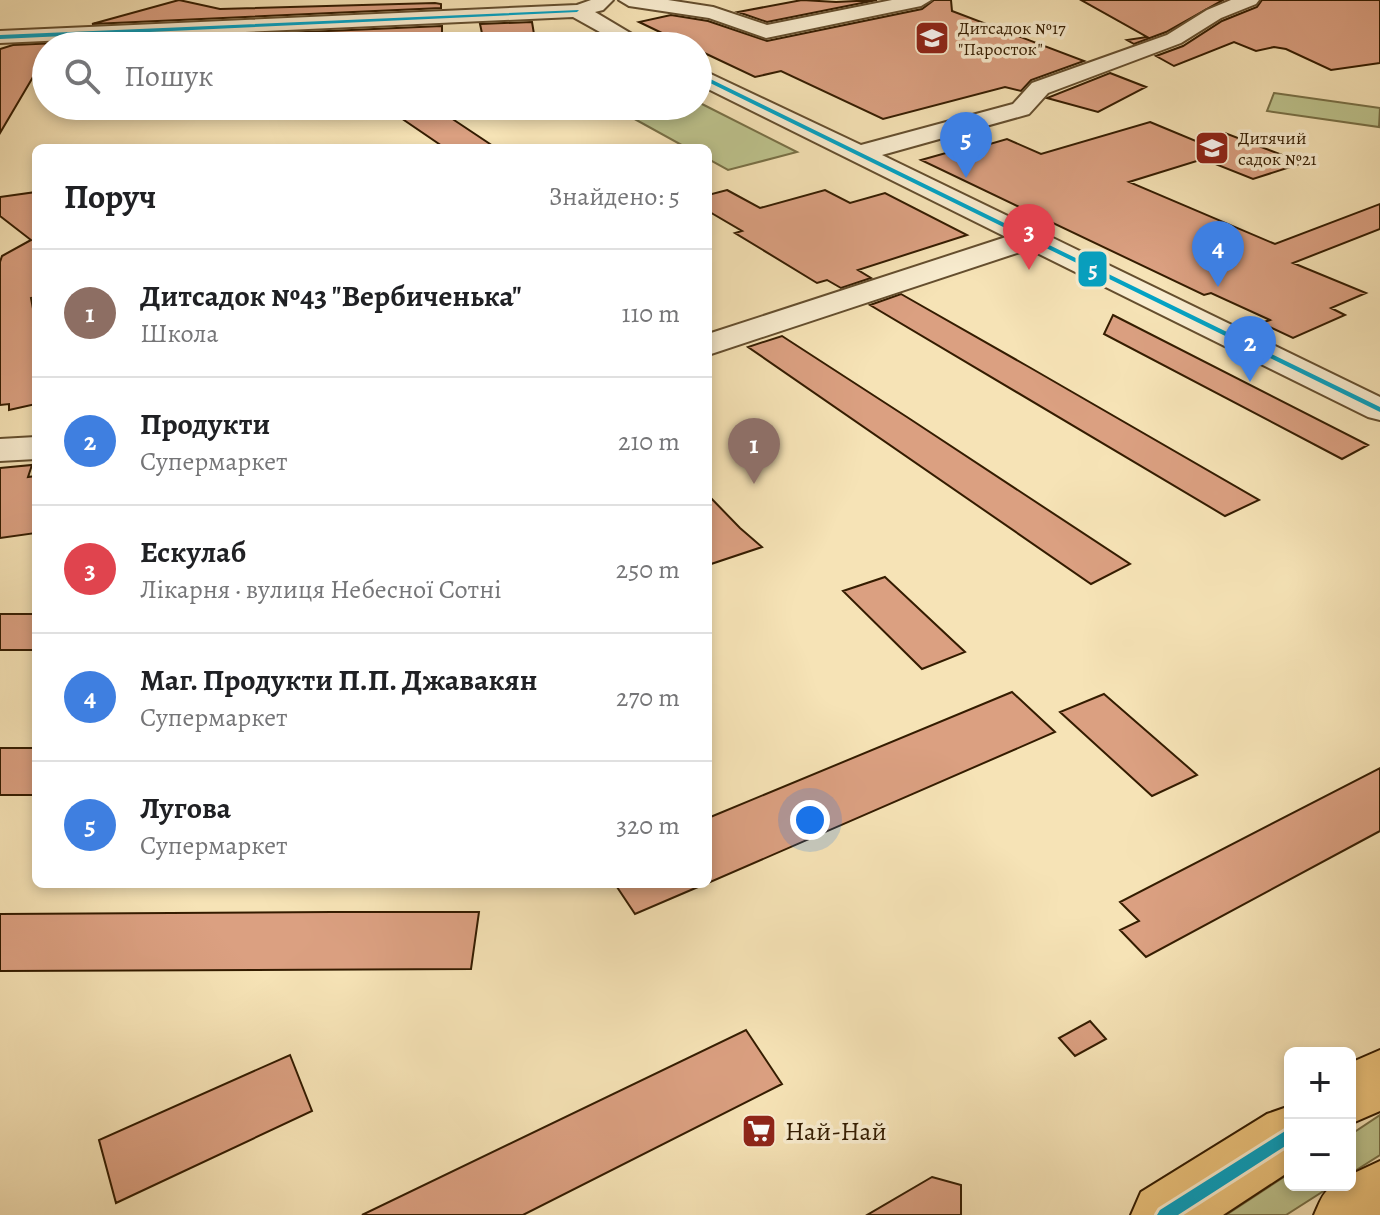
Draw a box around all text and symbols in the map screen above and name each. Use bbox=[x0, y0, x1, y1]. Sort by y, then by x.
place label: Дитсадок №17 "Паросток" bbox=[958, 16, 1066, 61]
school or university icon: Дитсадок №17 "Паросток" bbox=[913, 19, 951, 57]
search box bbox=[32, 32, 712, 120]
icon: search bbox=[60, 54, 104, 98]
text: Пошук bbox=[124, 56, 214, 96]
pin: 5 bbox=[940, 112, 992, 178]
place label: Дитячий садок №21 bbox=[1238, 126, 1317, 171]
school or university icon: Дитячий садок №21 bbox=[1193, 129, 1231, 167]
text: Поруч bbox=[64, 173, 156, 220]
text: Знайдено: 5 bbox=[549, 179, 680, 214]
pin: 3 bbox=[1003, 204, 1055, 270]
pin: 4 bbox=[1192, 221, 1244, 287]
line badge: 5 bbox=[1077, 250, 1108, 288]
text: 5 bbox=[1088, 255, 1098, 285]
text: Дитсадок №43 "Вербиченька" bbox=[140, 276, 522, 316]
text: 1 bbox=[85, 296, 95, 331]
text: 110 m bbox=[622, 296, 680, 331]
text: Школа bbox=[140, 316, 218, 351]
pin: 2 bbox=[1224, 316, 1276, 382]
text: Продукти bbox=[140, 404, 270, 444]
pin: 1 bbox=[728, 418, 780, 484]
text: 2 bbox=[84, 424, 96, 459]
text: 210 m bbox=[618, 424, 680, 459]
text: Супермаркет bbox=[140, 444, 288, 479]
text: Ескулаб bbox=[140, 532, 246, 572]
text: 3 bbox=[84, 552, 96, 587]
text: 250 m bbox=[616, 552, 680, 587]
text: Лікарня · вулиця Небесної Сотні bbox=[140, 572, 502, 607]
text: Маг. Продукти П.П. Джавакян bbox=[140, 660, 537, 700]
text: 4 bbox=[84, 680, 96, 715]
text: 270 m bbox=[616, 680, 680, 715]
text: Супермаркет bbox=[140, 700, 288, 735]
text: Лугова bbox=[140, 788, 231, 828]
your location bbox=[790, 800, 830, 840]
text: 5 bbox=[84, 808, 96, 843]
text: 320 m bbox=[616, 808, 680, 843]
text: Супермаркет bbox=[140, 828, 288, 863]
map controls bbox=[1284, 1047, 1356, 1191]
button: + bbox=[1284, 1047, 1356, 1119]
supermarket icon: Най-Най bbox=[740, 1112, 778, 1150]
place label: Най-Най bbox=[785, 1114, 887, 1149]
button: − bbox=[1284, 1119, 1356, 1191]

